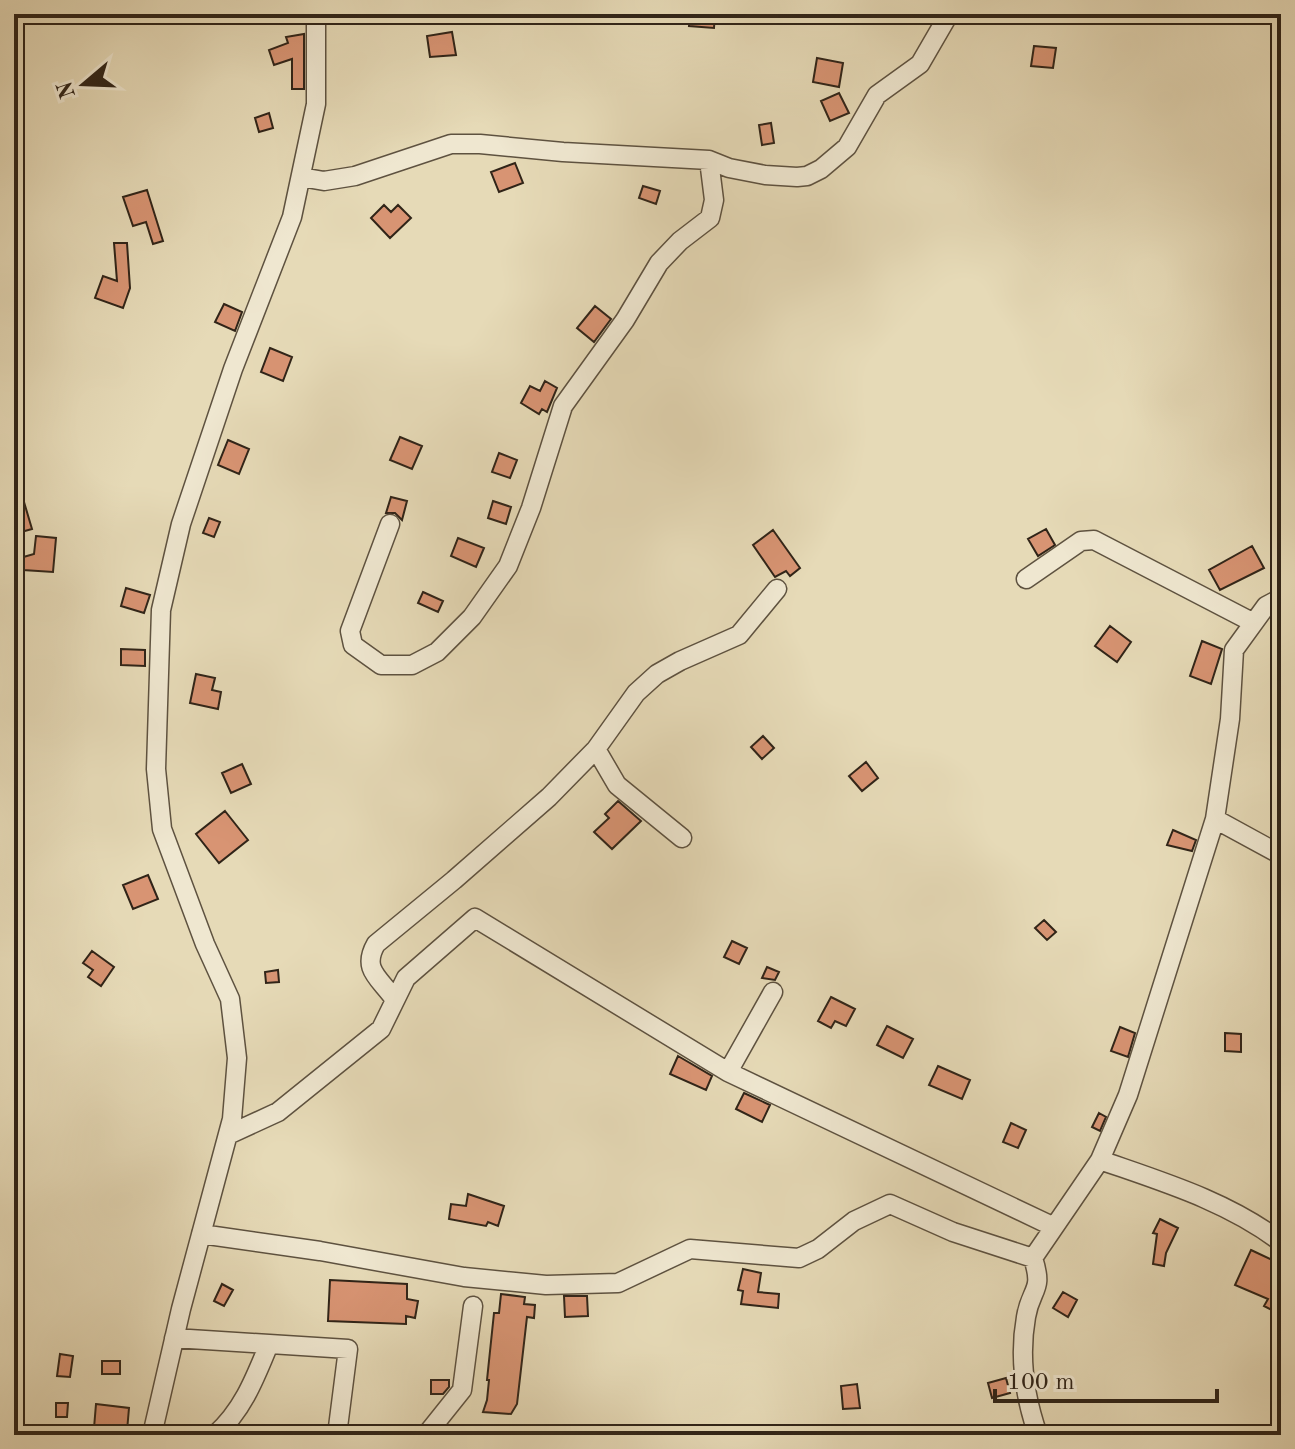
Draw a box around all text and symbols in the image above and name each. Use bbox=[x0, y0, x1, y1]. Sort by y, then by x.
north arrow bbox=[44, 44, 124, 124]
text: N bbox=[54, 78, 80, 101]
scale bar bbox=[995, 1353, 1217, 1403]
text: 100 m bbox=[1007, 1371, 1075, 1395]

